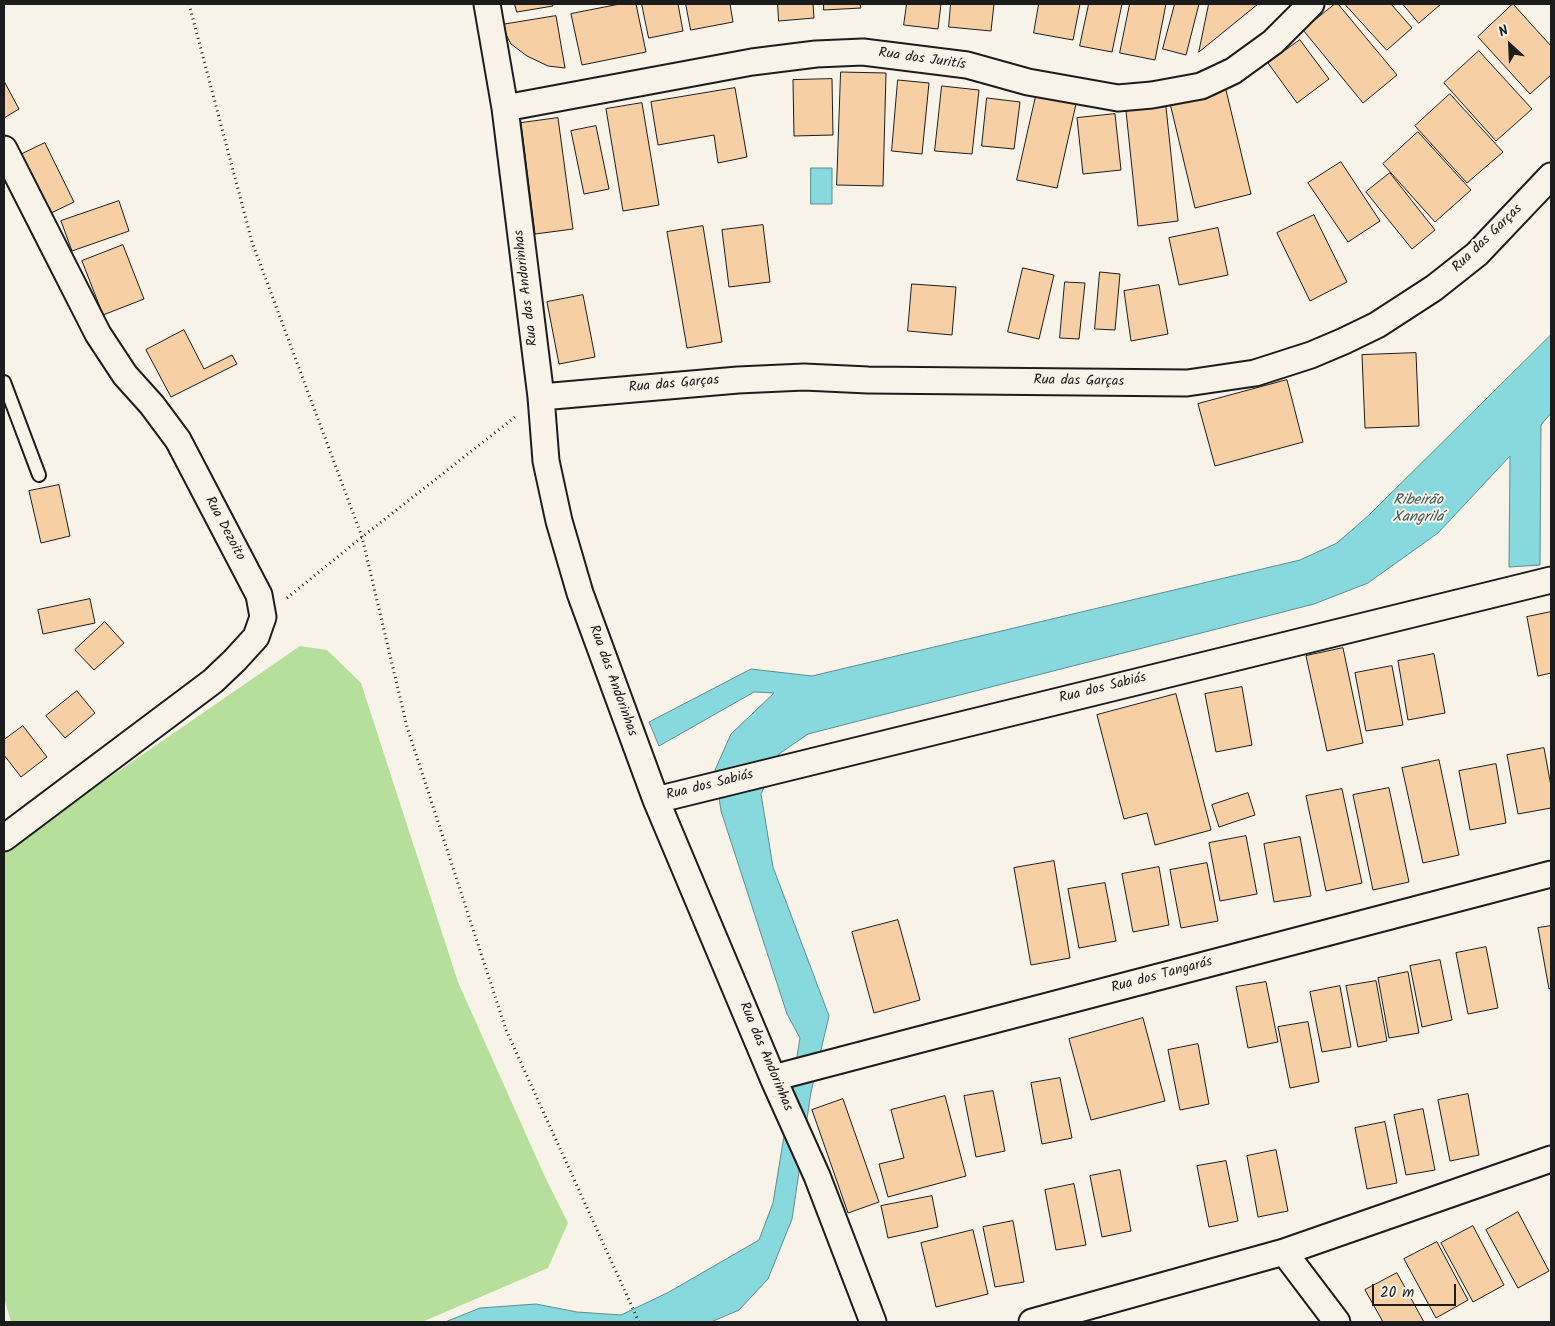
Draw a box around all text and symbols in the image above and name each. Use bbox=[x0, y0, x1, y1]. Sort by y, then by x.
north arrow bbox=[1485, 20, 1535, 70]
text: N bbox=[1495, 20, 1512, 43]
street label: Rua dos Juritís bbox=[877, 46, 967, 74]
street label: Rua das Garças bbox=[1450, 201, 1526, 277]
street label: Rua das Andorinhas bbox=[512, 229, 542, 347]
street label: Rua das Garças bbox=[628, 373, 720, 397]
street label: Rua das Garças bbox=[1033, 373, 1125, 391]
water label: Ribeirão Xangrilá bbox=[1393, 492, 1443, 527]
street label: Rua Dezoito bbox=[200, 494, 248, 564]
street label: Rua das Andorinhas bbox=[584, 623, 640, 739]
street label: Rua dos Sabiás bbox=[1058, 670, 1148, 708]
street label: Rua dos Sabiás bbox=[665, 767, 755, 805]
street label: Rua dos Tangarás bbox=[1110, 954, 1214, 998]
street label: Rua das Andorinhas bbox=[734, 1000, 796, 1114]
scale bar bbox=[1375, 1274, 1459, 1306]
text: 20 m bbox=[1380, 1281, 1414, 1305]

